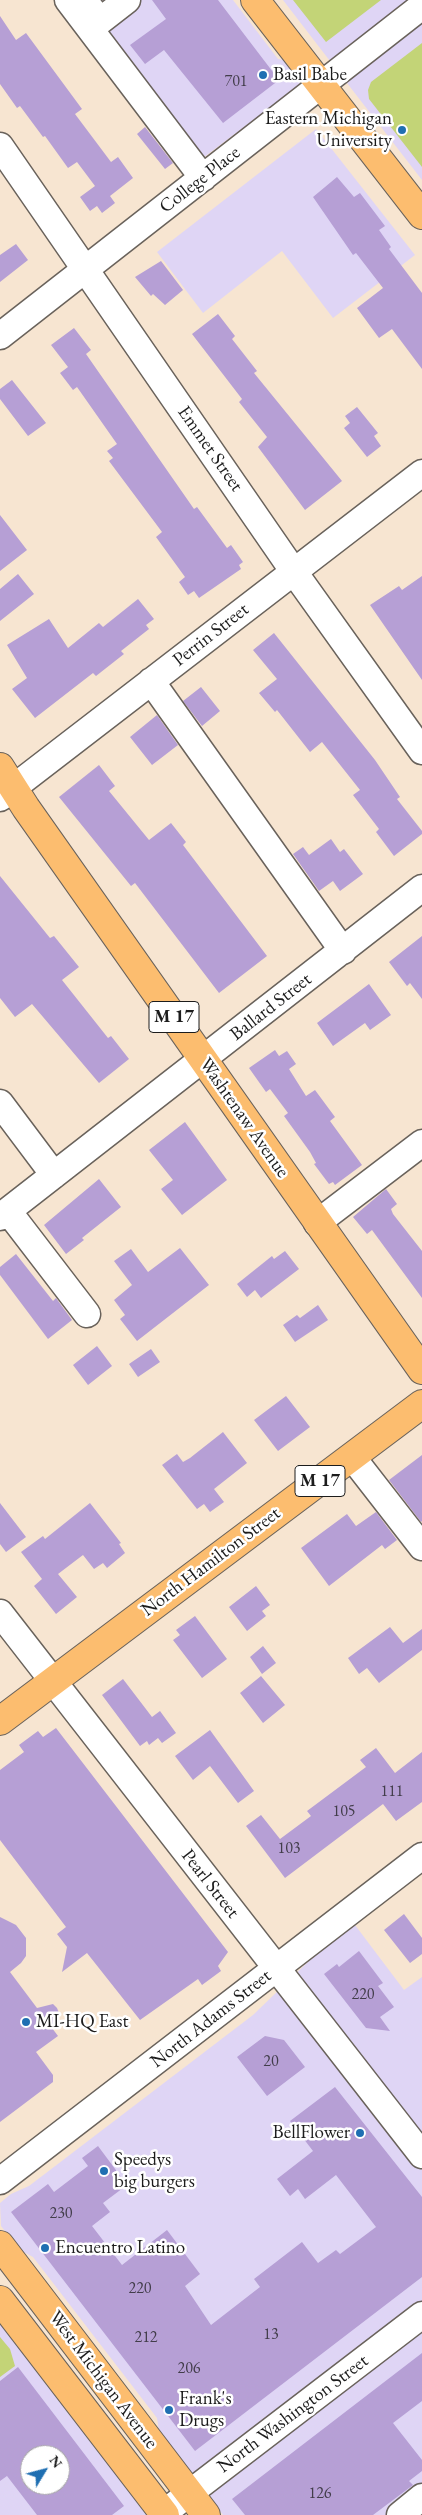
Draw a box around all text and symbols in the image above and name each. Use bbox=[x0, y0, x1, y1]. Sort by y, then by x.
place label: Basil Babe bbox=[273, 64, 347, 86]
marker: Basil Babe bbox=[257, 69, 269, 81]
house number: 701 bbox=[224, 72, 248, 92]
place label: Eastern Michigan University bbox=[265, 108, 392, 152]
marker: Eastern Michigan University bbox=[396, 124, 408, 136]
street label: College Place bbox=[155, 141, 245, 219]
street label: Emmet Street bbox=[172, 402, 248, 496]
street label: Perrin Street bbox=[169, 598, 253, 672]
street label: Ballard Street bbox=[226, 968, 316, 1046]
road number: M 17 bbox=[149, 1002, 199, 1032]
street label: Washtenaw Avenue bbox=[194, 1054, 294, 1182]
road number: M 17 bbox=[295, 1465, 345, 1496]
street label: North Hamilton Street bbox=[137, 1502, 285, 1622]
house number: 111 bbox=[380, 1782, 404, 1802]
house number: 105 bbox=[332, 1802, 356, 1822]
house number: 103 bbox=[277, 1839, 301, 1859]
street label: Pearl Street bbox=[176, 1845, 244, 1923]
street label: North Adams Street bbox=[146, 1965, 276, 2073]
house number: 220 bbox=[351, 1985, 375, 2005]
place label: MI-HQ East bbox=[36, 2011, 128, 2033]
marker: MI-HQ East bbox=[20, 2016, 32, 2028]
house number: 20 bbox=[263, 2052, 279, 2072]
place label: BellFlower bbox=[273, 2122, 350, 2144]
marker: BellFlower bbox=[354, 2127, 366, 2139]
place label: Speedys big burgers bbox=[114, 2149, 195, 2193]
marker: Speedys big burgers bbox=[98, 2165, 110, 2177]
house number: 230 bbox=[49, 2204, 73, 2224]
place label: Encuentro Latino bbox=[55, 2237, 185, 2259]
marker: Encuentro Latino bbox=[39, 2242, 51, 2254]
house number: 220 bbox=[128, 2279, 152, 2299]
street label: West Michigan Avenue bbox=[44, 2306, 162, 2454]
house number: 13 bbox=[263, 2325, 279, 2345]
house number: 212 bbox=[134, 2328, 158, 2348]
street label: North Washington Street bbox=[213, 2350, 373, 2478]
house number: 206 bbox=[177, 2359, 201, 2379]
place label: Frank's Drugs bbox=[179, 2388, 232, 2432]
marker: Frank's Drugs bbox=[163, 2404, 175, 2416]
north arrow bbox=[20, 2445, 70, 2495]
text: N bbox=[46, 2452, 67, 2472]
house number: 126 bbox=[308, 2484, 332, 2504]

